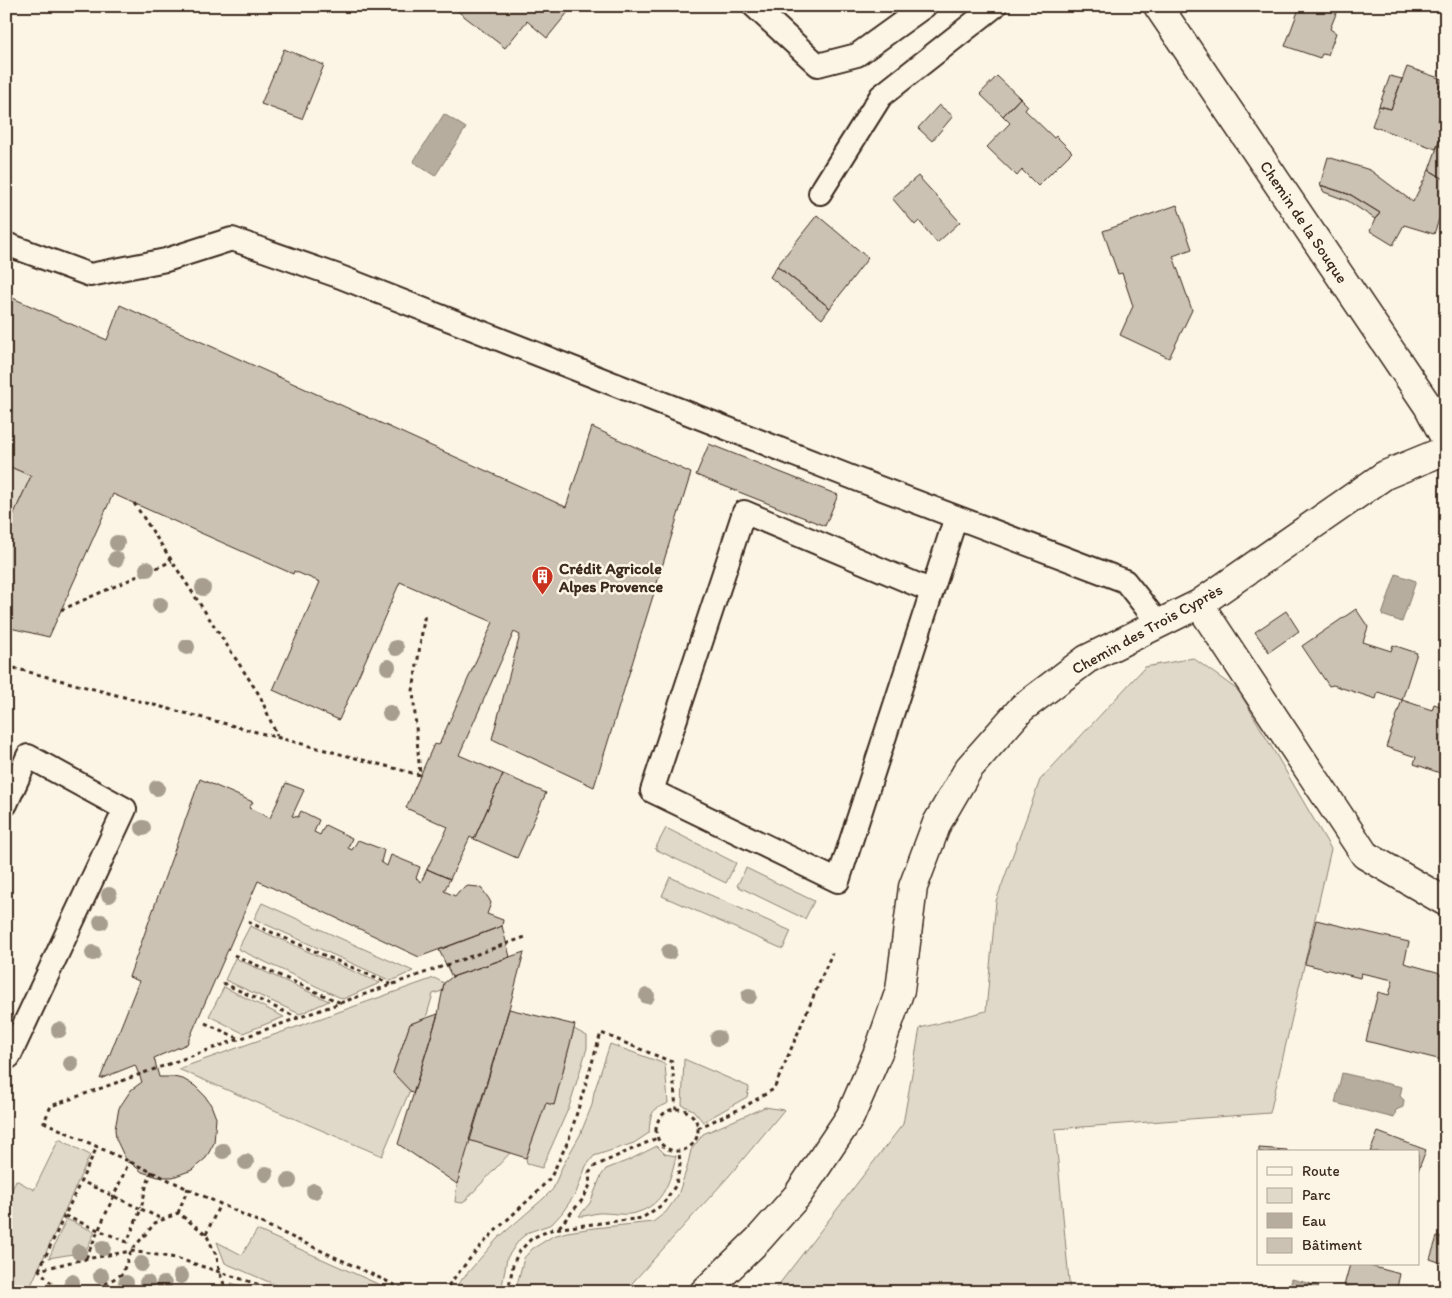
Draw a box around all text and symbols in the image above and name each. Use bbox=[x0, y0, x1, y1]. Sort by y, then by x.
street label: Chemin de la Souque bbox=[1256, 157, 1352, 287]
place label: Crédit Agricole Alpes Provence bbox=[558, 559, 663, 597]
building icon: Crédit Agricole Alpes Provence bbox=[531, 565, 555, 596]
street label: Chemin des Trois Cyprès bbox=[1068, 580, 1226, 678]
legend bbox=[1257, 1150, 1420, 1266]
text: Route bbox=[1302, 1162, 1340, 1180]
text: Parc bbox=[1302, 1186, 1331, 1204]
text: Eau bbox=[1302, 1212, 1326, 1230]
text: Bâtiment bbox=[1302, 1236, 1363, 1254]

